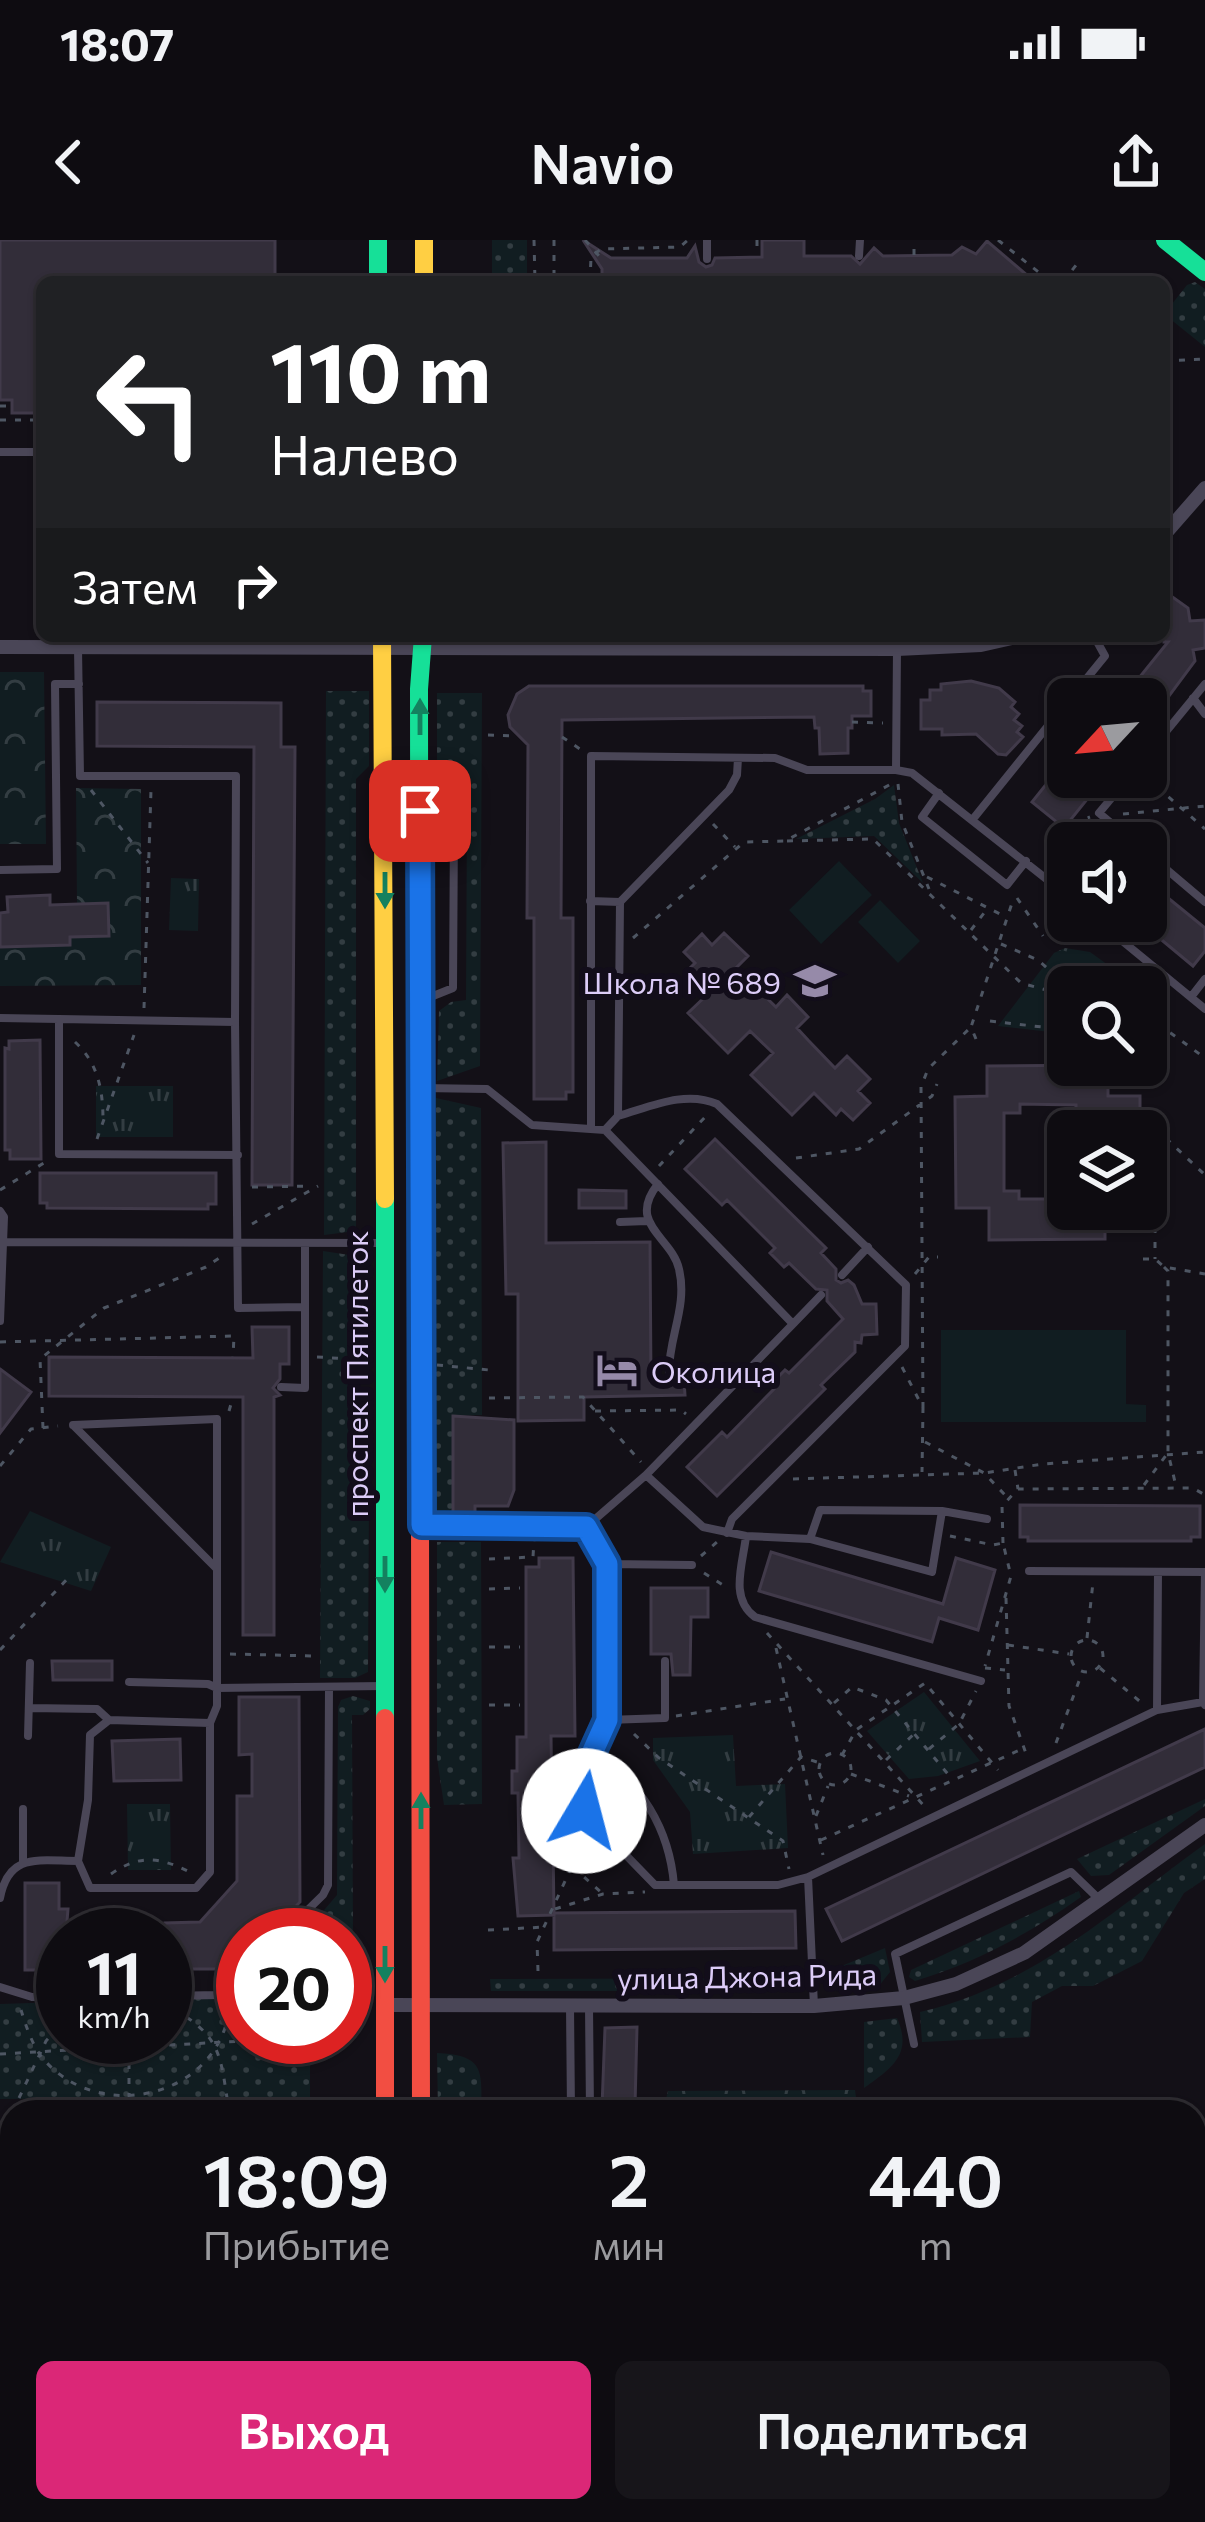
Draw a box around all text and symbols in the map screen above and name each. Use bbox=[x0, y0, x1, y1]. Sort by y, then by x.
text: 18:07 bbox=[60, 15, 174, 70]
icon: back bbox=[36, 129, 102, 195]
text: Navio bbox=[530, 129, 675, 195]
icon: share bbox=[1103, 129, 1169, 195]
text: 110 m bbox=[270, 318, 491, 420]
icon: left bbox=[72, 324, 228, 480]
text: Налево bbox=[270, 420, 459, 486]
icon: right bbox=[222, 552, 288, 618]
text: Затем bbox=[72, 558, 198, 613]
north arrow bbox=[1047, 678, 1167, 798]
map controls bbox=[1047, 678, 1167, 1230]
one-way arrow bbox=[410, 697, 430, 735]
pin bbox=[369, 760, 471, 862]
icon: arrive bbox=[387, 778, 453, 844]
button: sound bbox=[1047, 822, 1167, 942]
one-way arrow bbox=[375, 872, 395, 910]
school or university icon: Школа № 689 bbox=[792, 958, 838, 1004]
place label: Школа № 689 bbox=[582, 963, 781, 1000]
button: search bbox=[1047, 966, 1167, 1086]
button: layers bbox=[1047, 1110, 1167, 1230]
street label: проспект Пятилеток bbox=[337, 1231, 374, 1517]
hotel icon: Околица bbox=[594, 1347, 640, 1393]
place label: Околица bbox=[651, 1352, 776, 1389]
one-way arrow bbox=[375, 1556, 395, 1594]
position arrow bbox=[521, 1748, 647, 1874]
one-way arrow bbox=[411, 1791, 431, 1829]
speed limit sign: 20 bbox=[216, 1908, 372, 2064]
text: 11 bbox=[87, 1934, 141, 2007]
one-way arrow bbox=[375, 1946, 395, 1984]
street label: улица Джона Рида bbox=[617, 1954, 877, 1996]
text: km/h bbox=[78, 1997, 150, 2034]
text: 18:09 bbox=[203, 2134, 390, 2222]
text: 2 bbox=[609, 2134, 649, 2222]
text: 440 bbox=[868, 2134, 1003, 2222]
text: Прибытие bbox=[203, 2220, 390, 2268]
text: мин bbox=[593, 2220, 665, 2268]
text: m bbox=[919, 2220, 953, 2268]
button: Выход bbox=[36, 2361, 591, 2499]
button: Поделиться bbox=[615, 2361, 1170, 2499]

